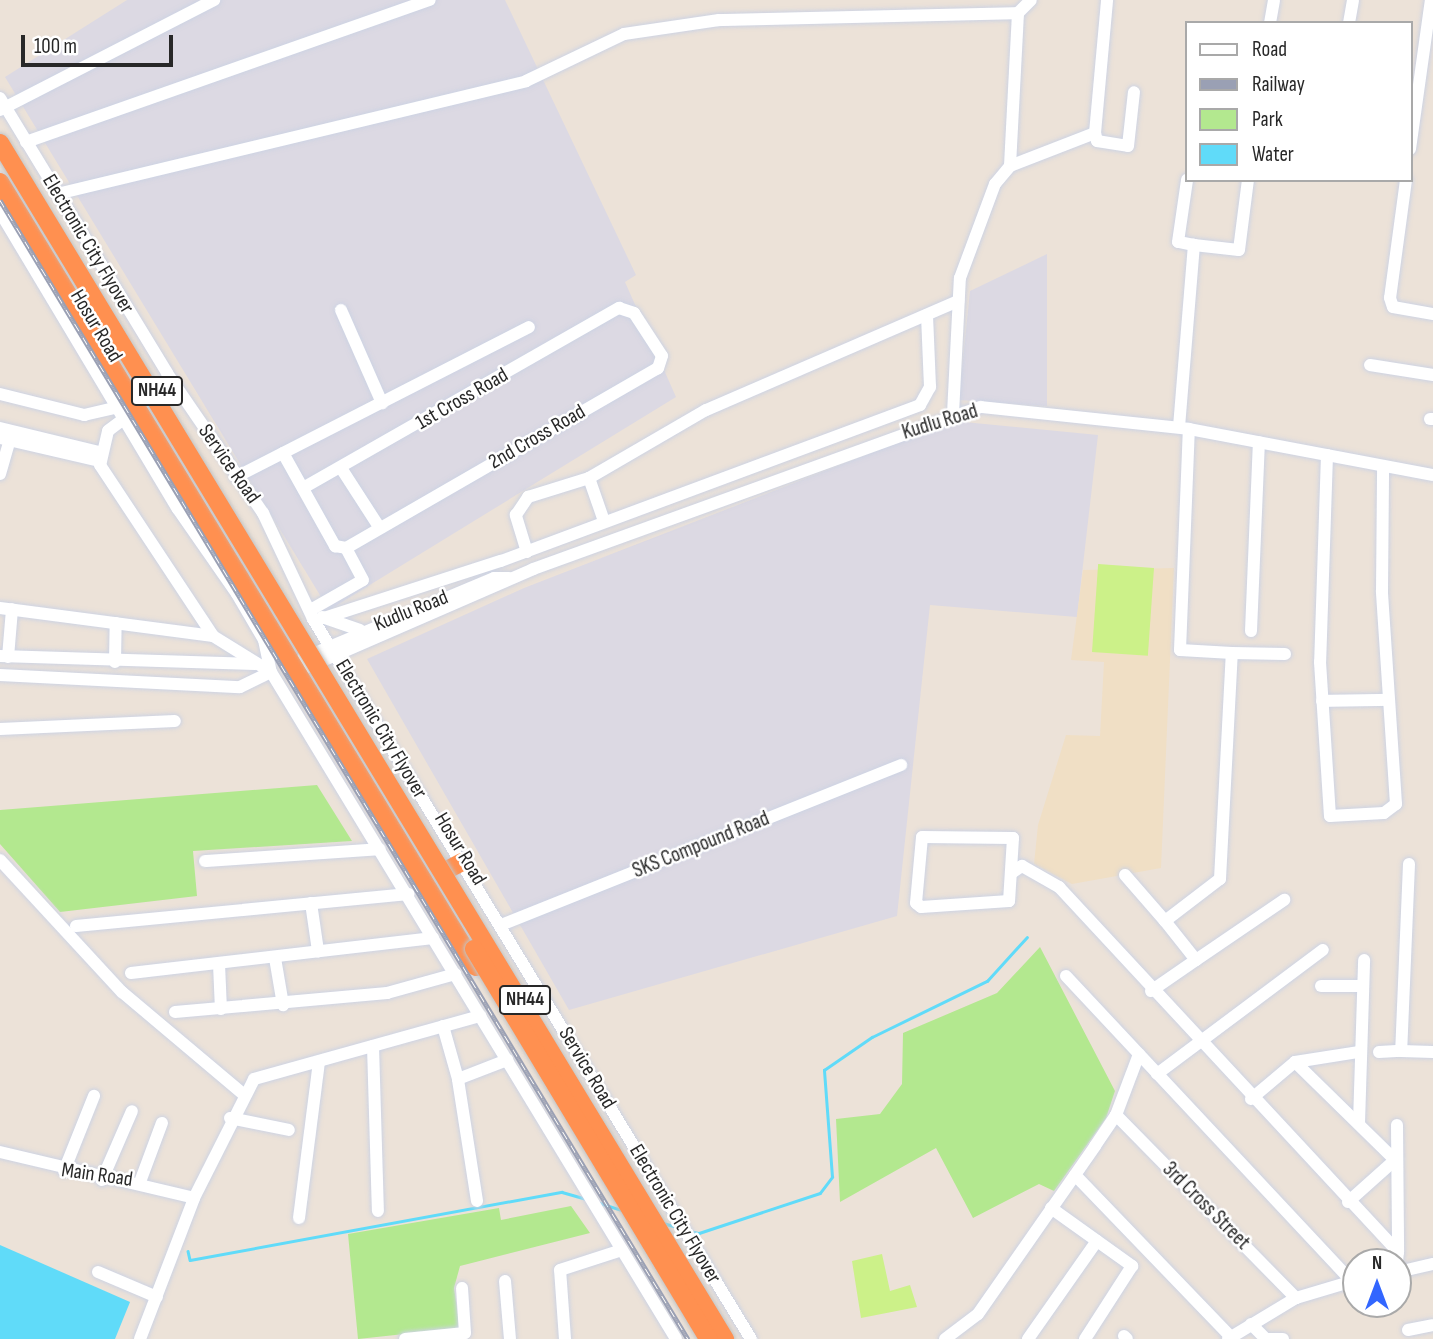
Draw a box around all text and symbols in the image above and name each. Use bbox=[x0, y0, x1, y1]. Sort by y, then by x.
scale bar bbox=[24, 21, 177, 65]
legend bbox=[1184, 21, 1412, 182]
text: 100 m bbox=[34, 34, 77, 59]
text: Road bbox=[1252, 37, 1287, 62]
text: Railway bbox=[1252, 72, 1305, 97]
text: Park bbox=[1252, 107, 1283, 132]
text: Water bbox=[1252, 142, 1294, 167]
street label: Electronic City Flyover bbox=[37, 170, 139, 318]
street label: Hosur Road bbox=[65, 285, 127, 367]
street label: 1st Cross Road bbox=[411, 363, 513, 435]
road number: NH44 bbox=[131, 376, 183, 406]
street label: 2nd Cross Road bbox=[484, 399, 590, 475]
street label: Kudlu Road bbox=[899, 399, 981, 445]
street label: Service Road bbox=[193, 420, 265, 508]
street label: Kudlu Road bbox=[370, 585, 452, 637]
street label: Electronic City Flyover bbox=[330, 655, 432, 803]
street label: SKS Compound Road bbox=[629, 806, 773, 884]
street label: Hosur Road bbox=[429, 808, 491, 890]
road number: NH44 bbox=[499, 984, 551, 1016]
street label: Service Road bbox=[553, 1023, 621, 1113]
street label: Electronic City Flyover bbox=[624, 1140, 726, 1288]
street label: 3rd Cross Street bbox=[1157, 1157, 1255, 1255]
street label: Main Road bbox=[60, 1158, 134, 1192]
north arrow bbox=[1342, 1248, 1412, 1318]
text: N bbox=[1372, 1252, 1382, 1275]

